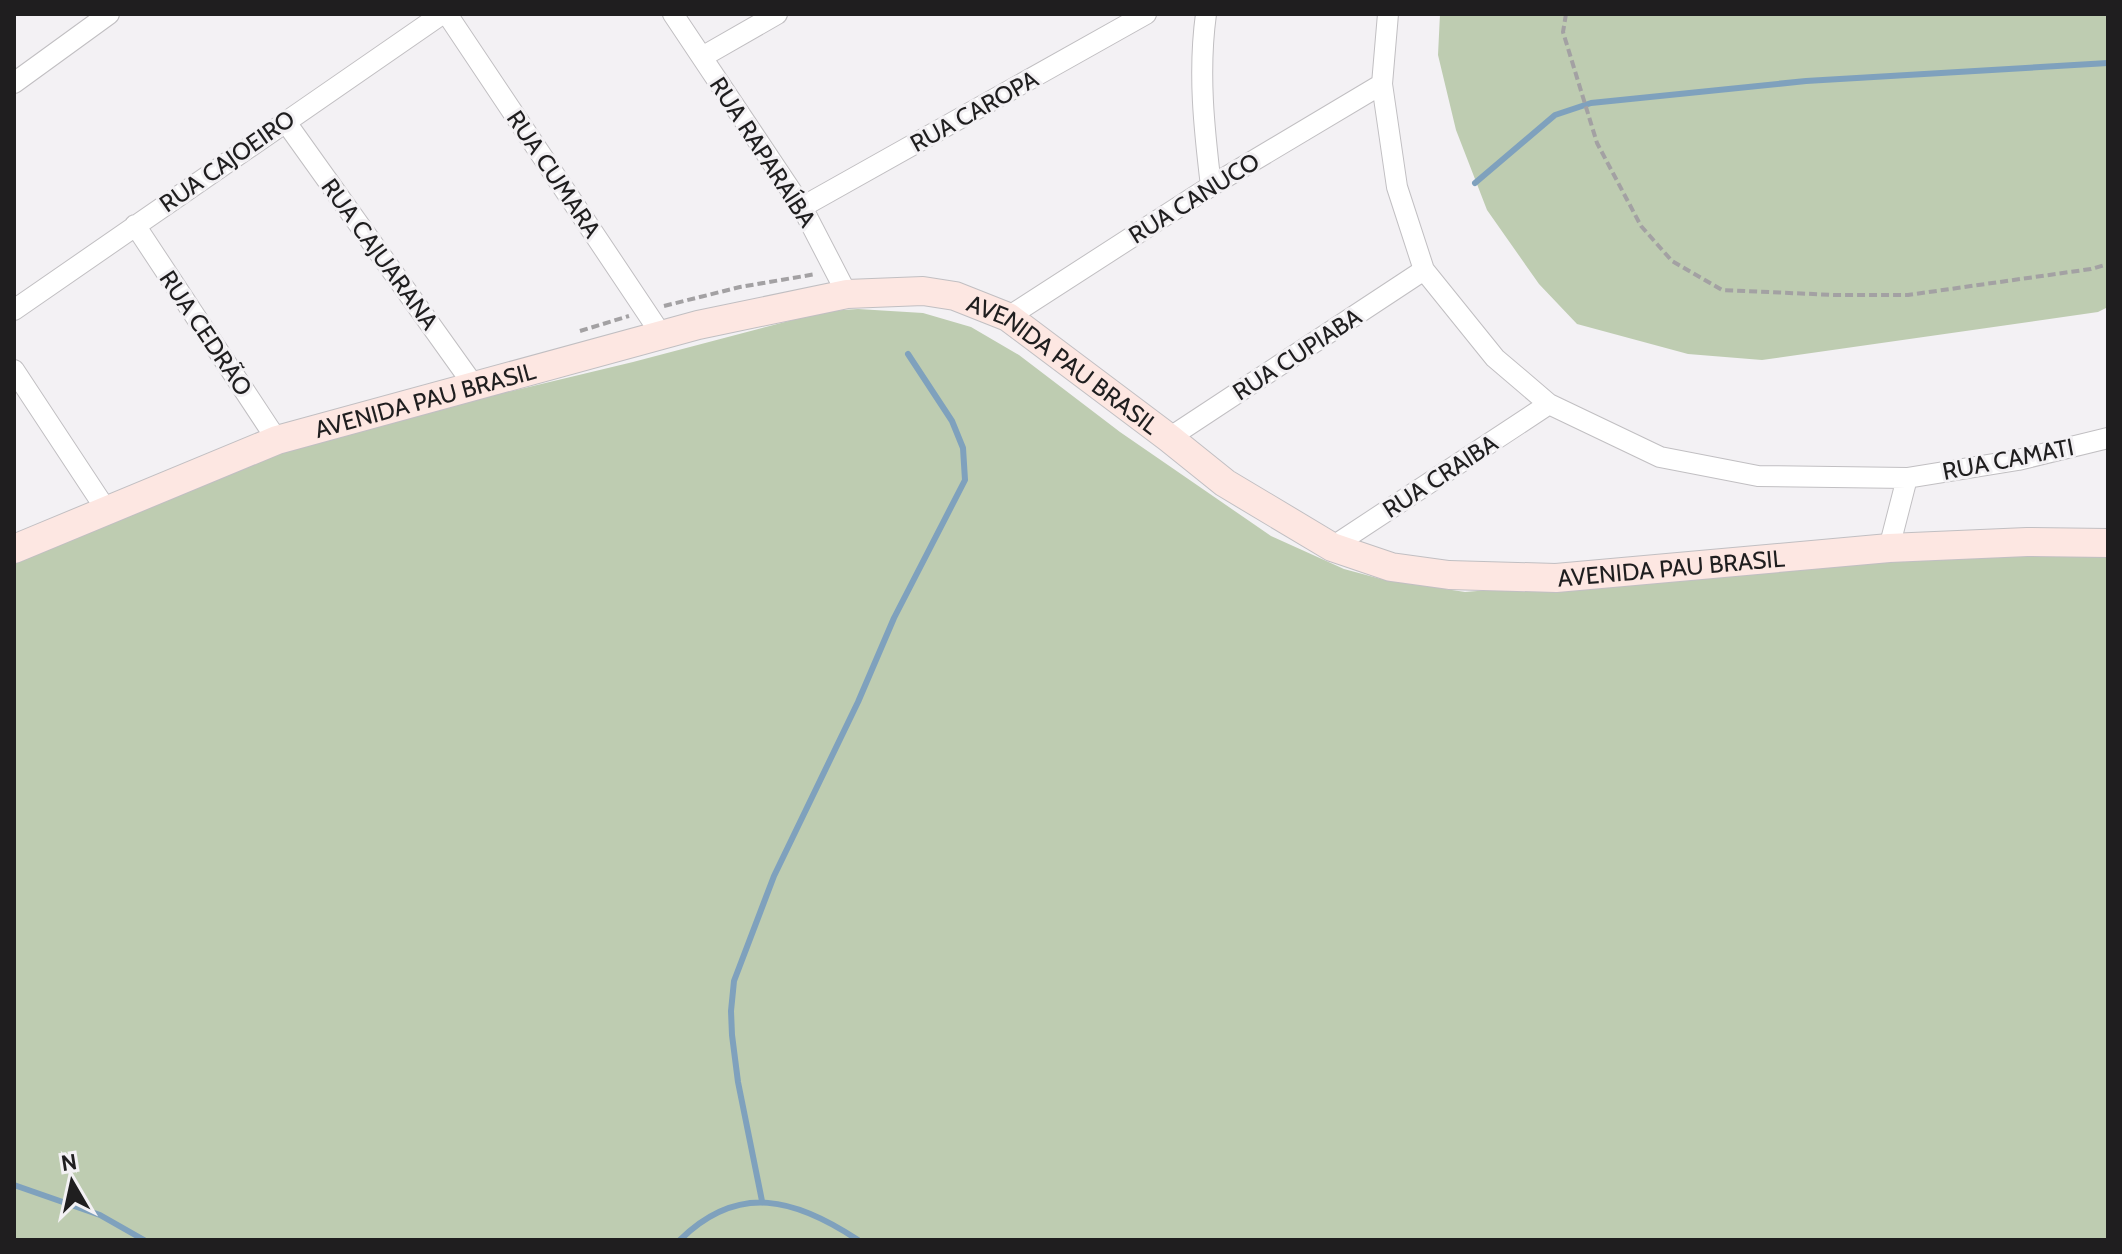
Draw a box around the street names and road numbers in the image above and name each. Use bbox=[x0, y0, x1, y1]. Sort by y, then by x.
street label: RUA CAROPA bbox=[905, 64, 1043, 158]
street label: RUA RAPARAÍBA bbox=[704, 72, 822, 233]
street label: RUA CAJOEIRO bbox=[154, 104, 300, 218]
street label: RUA CUMARA bbox=[501, 105, 607, 243]
street label: RUA CANUCO bbox=[1123, 146, 1265, 250]
street label: RUA CAJUARANA bbox=[315, 173, 445, 336]
street label: RUA CEDRÃO bbox=[154, 265, 258, 401]
street label: AVENIDA PAU BRASIL bbox=[963, 288, 1165, 440]
street label: RUA CUPIABA bbox=[1227, 302, 1367, 406]
street label: AVENIDA PAU BRASIL bbox=[311, 356, 539, 444]
street label: RUA CRAIBA bbox=[1377, 428, 1503, 524]
street label: RUA CAMATI bbox=[1940, 432, 2076, 486]
street label: AVENIDA PAU BRASIL bbox=[1556, 543, 1786, 592]

